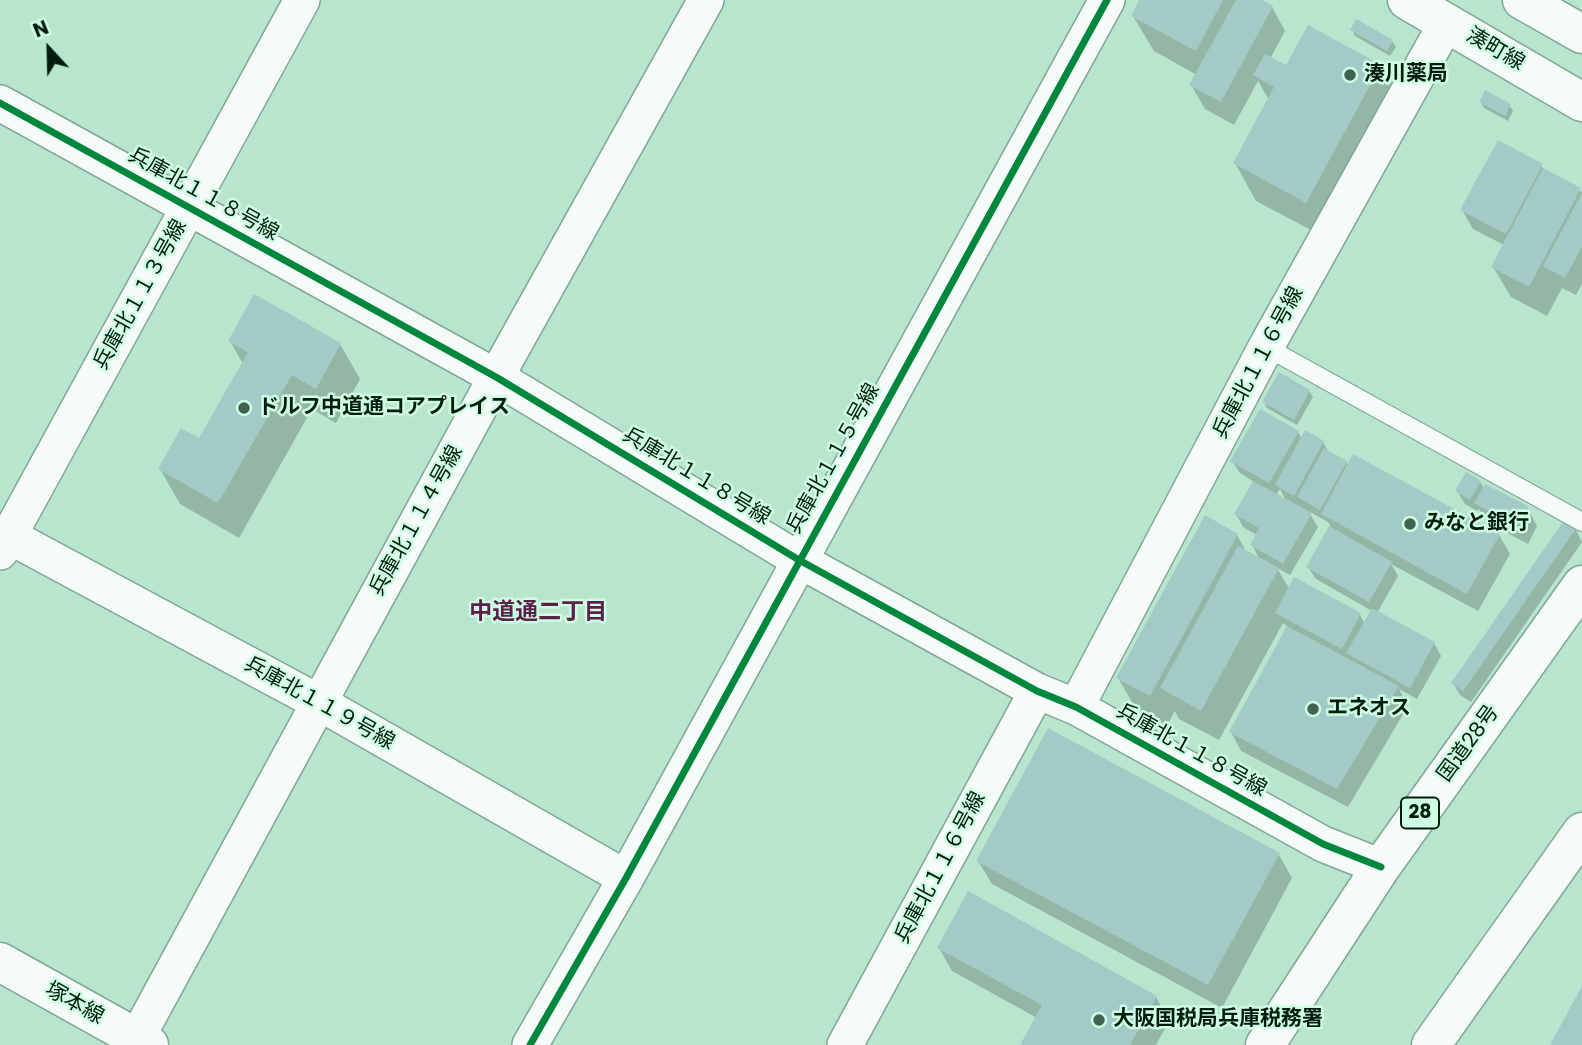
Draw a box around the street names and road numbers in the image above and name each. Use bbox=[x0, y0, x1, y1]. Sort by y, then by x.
street label: 湊町線 bbox=[1461, 23, 1529, 77]
street label: 兵庫北１１８号線 bbox=[123, 143, 283, 247]
street label: 兵庫北１１３号線 bbox=[89, 215, 193, 375]
street label: 兵庫北１１６号線 bbox=[1208, 283, 1310, 443]
street label: 兵庫北１１５号線 bbox=[782, 379, 886, 539]
street label: 兵庫北１１８号線 bbox=[618, 423, 774, 531]
street label: 兵庫北１１４号線 bbox=[365, 441, 469, 601]
street label: 兵庫北１１９号線 bbox=[239, 652, 399, 756]
street label: 兵庫北１１８号線 bbox=[1111, 699, 1271, 803]
street label: 国道28号 bbox=[1433, 701, 1505, 787]
street label: 兵庫北１１６号線 bbox=[890, 788, 992, 948]
road number: 28 bbox=[1401, 798, 1439, 828]
street label: 塚本線 bbox=[40, 978, 108, 1030]

